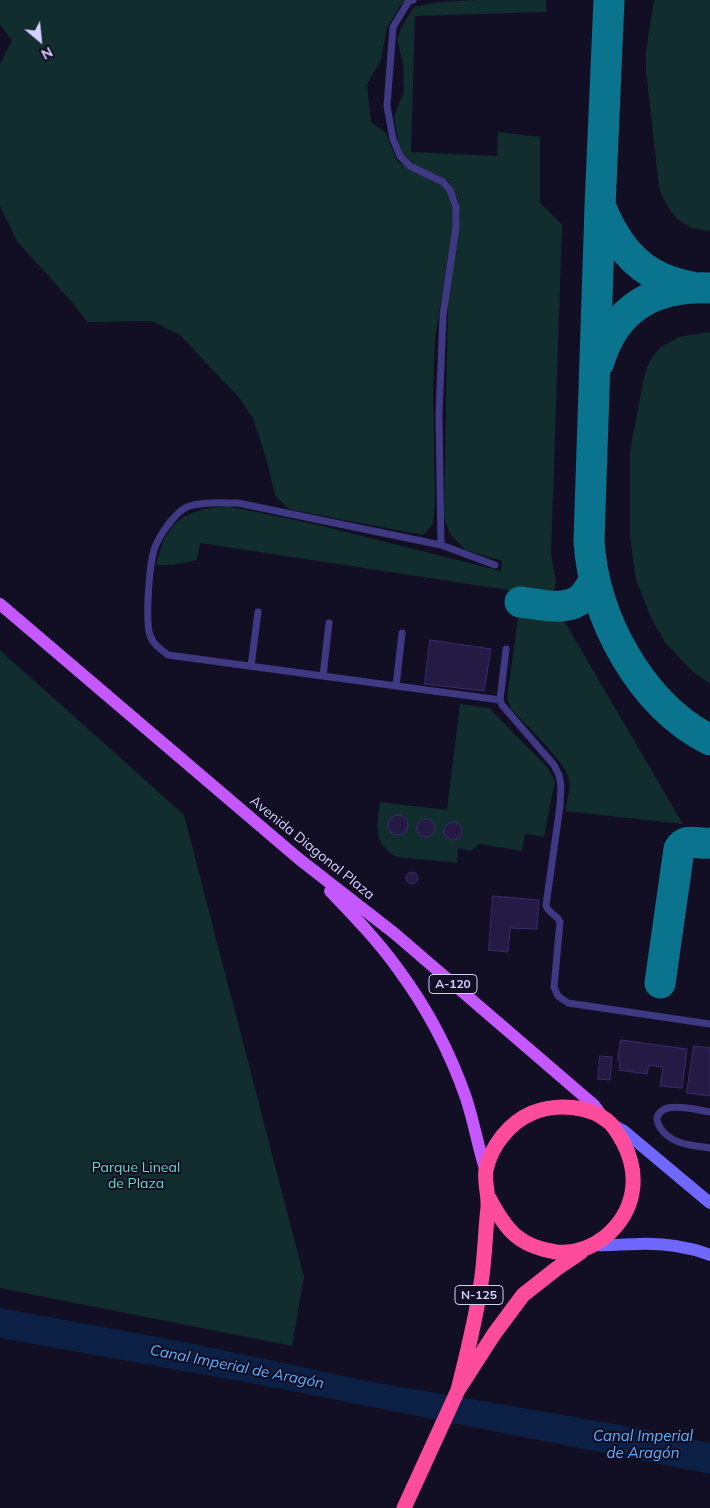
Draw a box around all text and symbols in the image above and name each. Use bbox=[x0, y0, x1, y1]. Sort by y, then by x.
north arrow bbox=[15, 15, 65, 65]
text: N bbox=[38, 43, 56, 64]
street label: Avenida Diagonal Plaza bbox=[246, 793, 378, 903]
road number: A-120 bbox=[429, 974, 477, 994]
park label: Parque Lineal de Plaza bbox=[92, 1160, 180, 1192]
road number: N-125 bbox=[455, 1286, 503, 1304]
water label: Canal Imperial de Aragón bbox=[148, 1341, 326, 1393]
water label: Canal Imperial de Aragón bbox=[593, 1427, 693, 1462]

